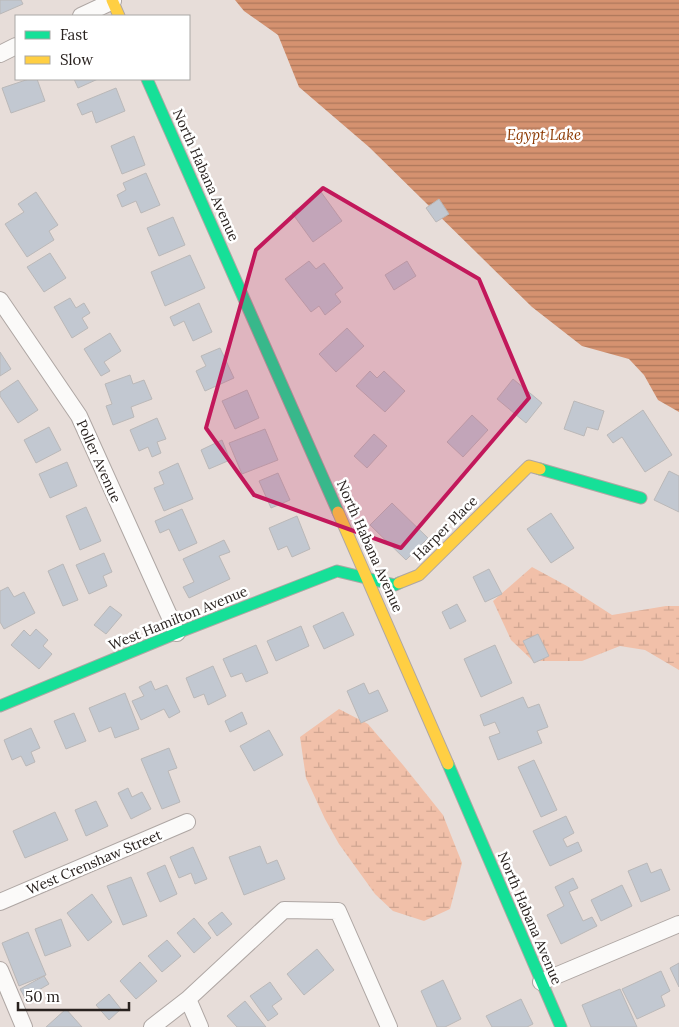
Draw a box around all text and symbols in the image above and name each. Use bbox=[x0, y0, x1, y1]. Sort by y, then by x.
legend bbox=[15, 15, 190, 80]
text: Fast bbox=[60, 25, 88, 44]
text: Slow bbox=[60, 50, 93, 69]
street label: North Habana Avenue bbox=[169, 106, 243, 244]
water label: Egypt Lake bbox=[507, 125, 581, 144]
street label: Poller Avenue bbox=[73, 417, 125, 506]
street label: North Habana Avenue bbox=[333, 477, 407, 615]
street label: Harper Place bbox=[409, 492, 481, 564]
street label: West Hamilton Avenue bbox=[106, 582, 250, 654]
street label: West Crenshaw Street bbox=[24, 825, 165, 899]
street label: North Habana Avenue bbox=[494, 849, 566, 988]
scale bar bbox=[18, 980, 129, 1012]
text: 50 m bbox=[25, 987, 60, 1006]

